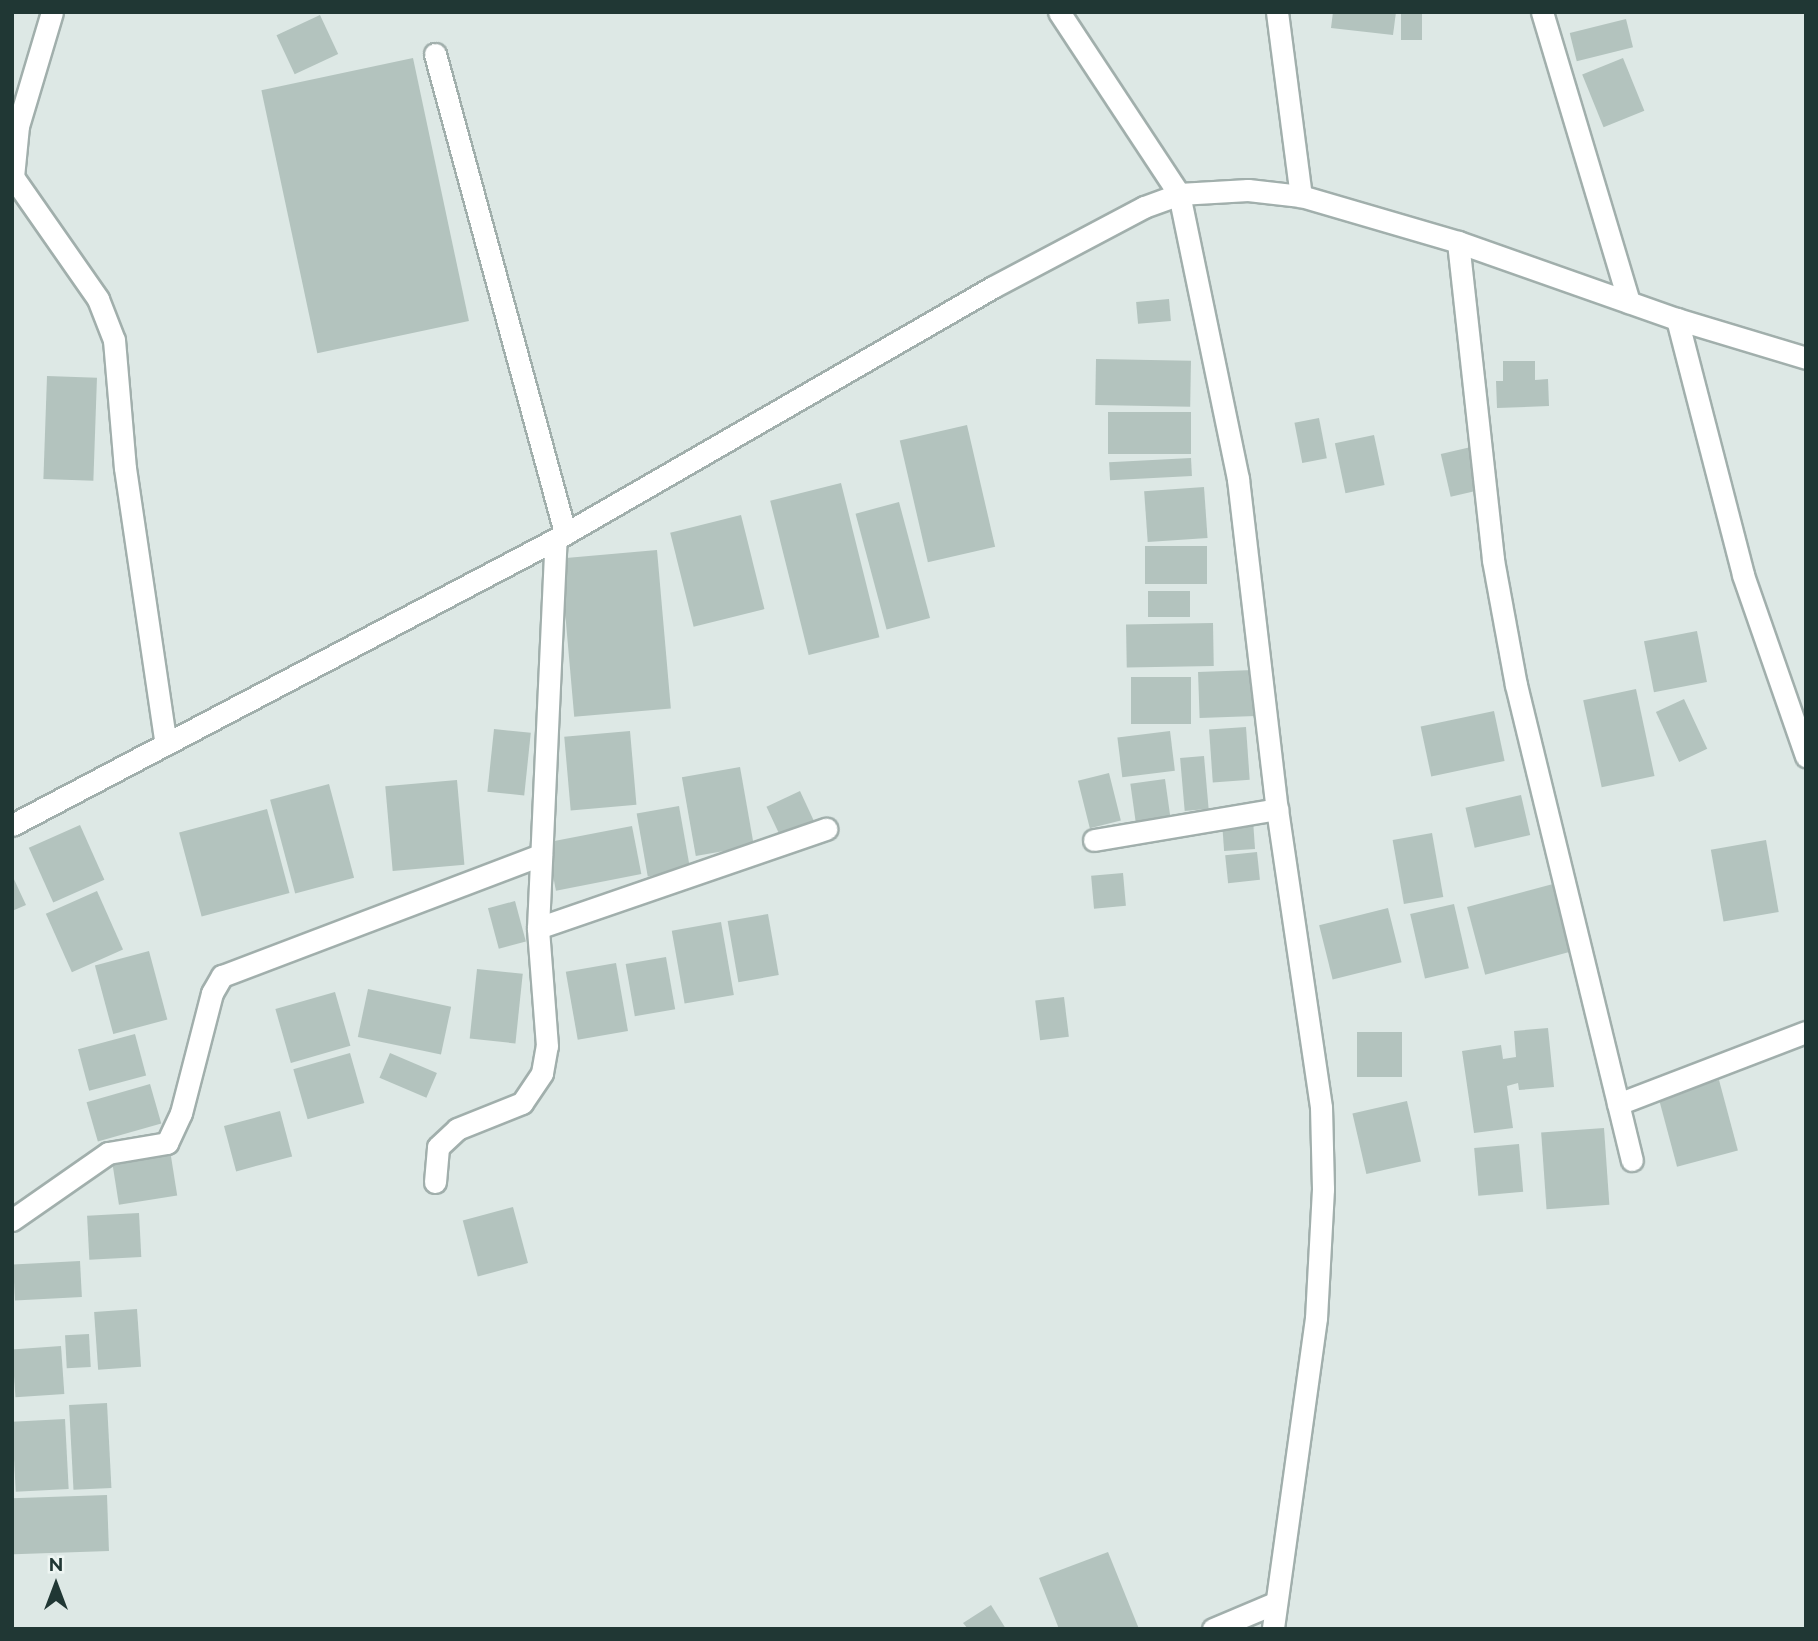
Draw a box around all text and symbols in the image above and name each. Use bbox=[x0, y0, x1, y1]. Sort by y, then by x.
north arrow bbox=[21, 1550, 91, 1620]
text: N bbox=[49, 1553, 63, 1575]

